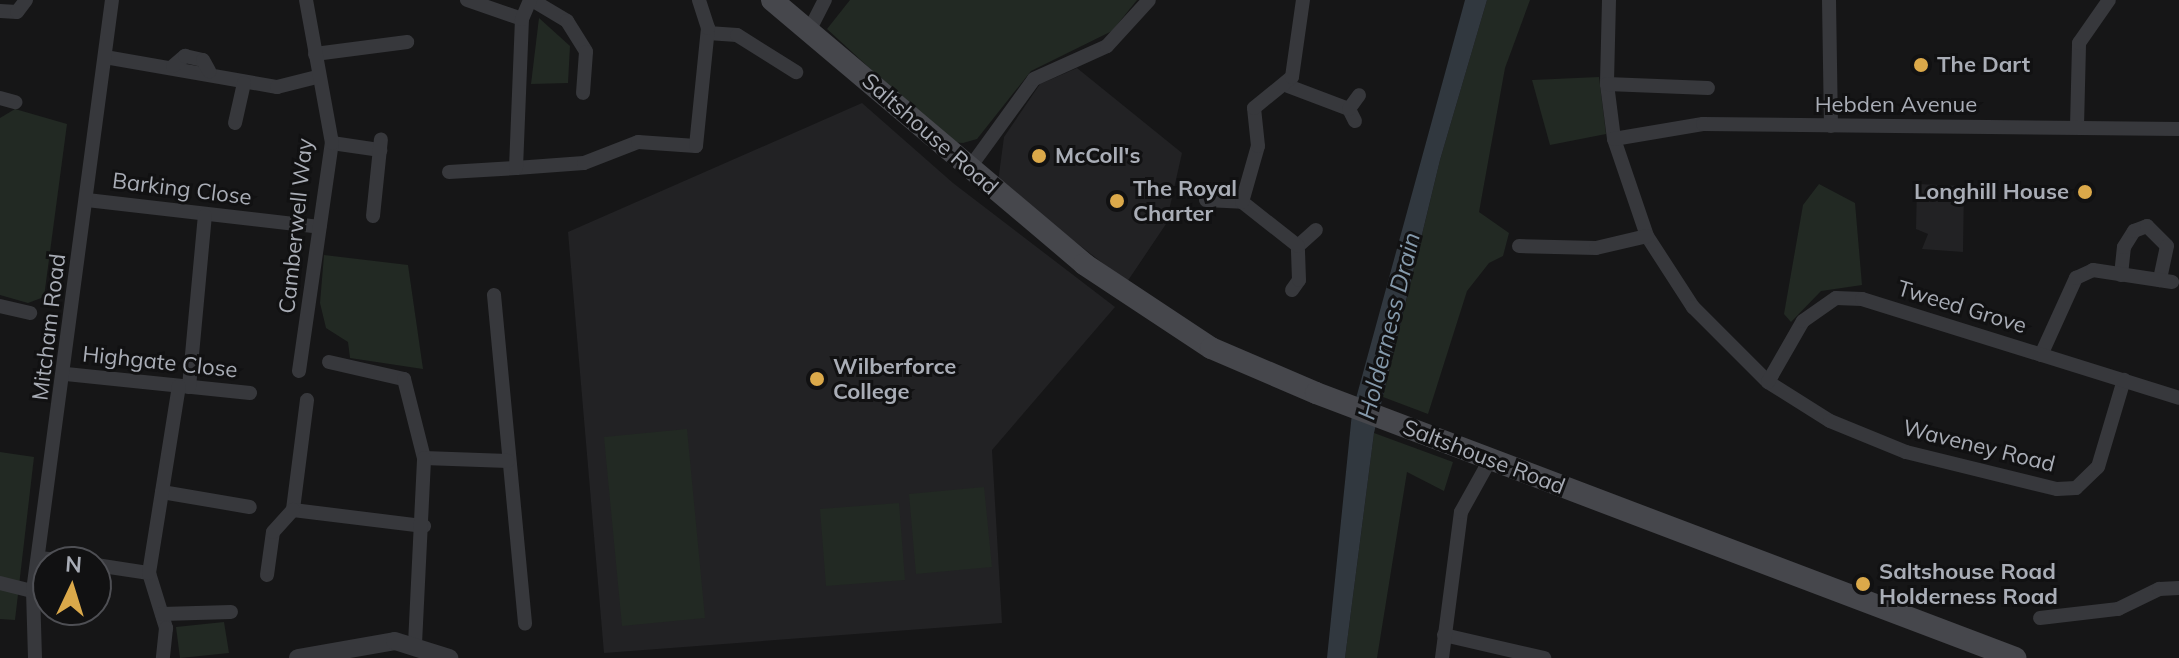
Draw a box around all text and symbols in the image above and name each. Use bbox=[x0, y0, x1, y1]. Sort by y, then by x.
place label: The Dart bbox=[1937, 52, 2030, 78]
marker: The Dart bbox=[1912, 56, 1930, 74]
street label: Saltshouse Road bbox=[857, 68, 1003, 200]
street label: Hebden Avenue bbox=[1815, 92, 1977, 118]
street label: Camberwell Way bbox=[274, 137, 318, 315]
place label: McColl's bbox=[1055, 143, 1140, 169]
marker: McColl's bbox=[1030, 147, 1048, 165]
street label: Barking Close bbox=[111, 167, 253, 211]
place label: The Royal Charter bbox=[1133, 175, 1237, 226]
place label: Longhill House bbox=[1914, 179, 2069, 205]
marker: Longhill House bbox=[2076, 183, 2094, 201]
marker: The Royal Charter bbox=[1108, 192, 1126, 210]
water label: Holderness Drain bbox=[1352, 229, 1426, 423]
street label: Mitcham Road bbox=[27, 252, 71, 402]
street label: Tweed Grove bbox=[1894, 275, 2030, 339]
street label: Highgate Close bbox=[81, 341, 239, 383]
place label: Wilberforce College bbox=[833, 353, 956, 404]
marker: Wilberforce College bbox=[808, 370, 826, 388]
street label: Saltshouse Road bbox=[1399, 414, 1569, 500]
street label: Waveney Road bbox=[1900, 414, 2058, 478]
north arrow bbox=[32, 546, 112, 626]
text: N bbox=[64, 550, 83, 579]
place label: Saltshouse Road Holderness Road bbox=[1879, 558, 2058, 610]
marker: Saltshouse Road Holderness Road bbox=[1854, 575, 1872, 593]

